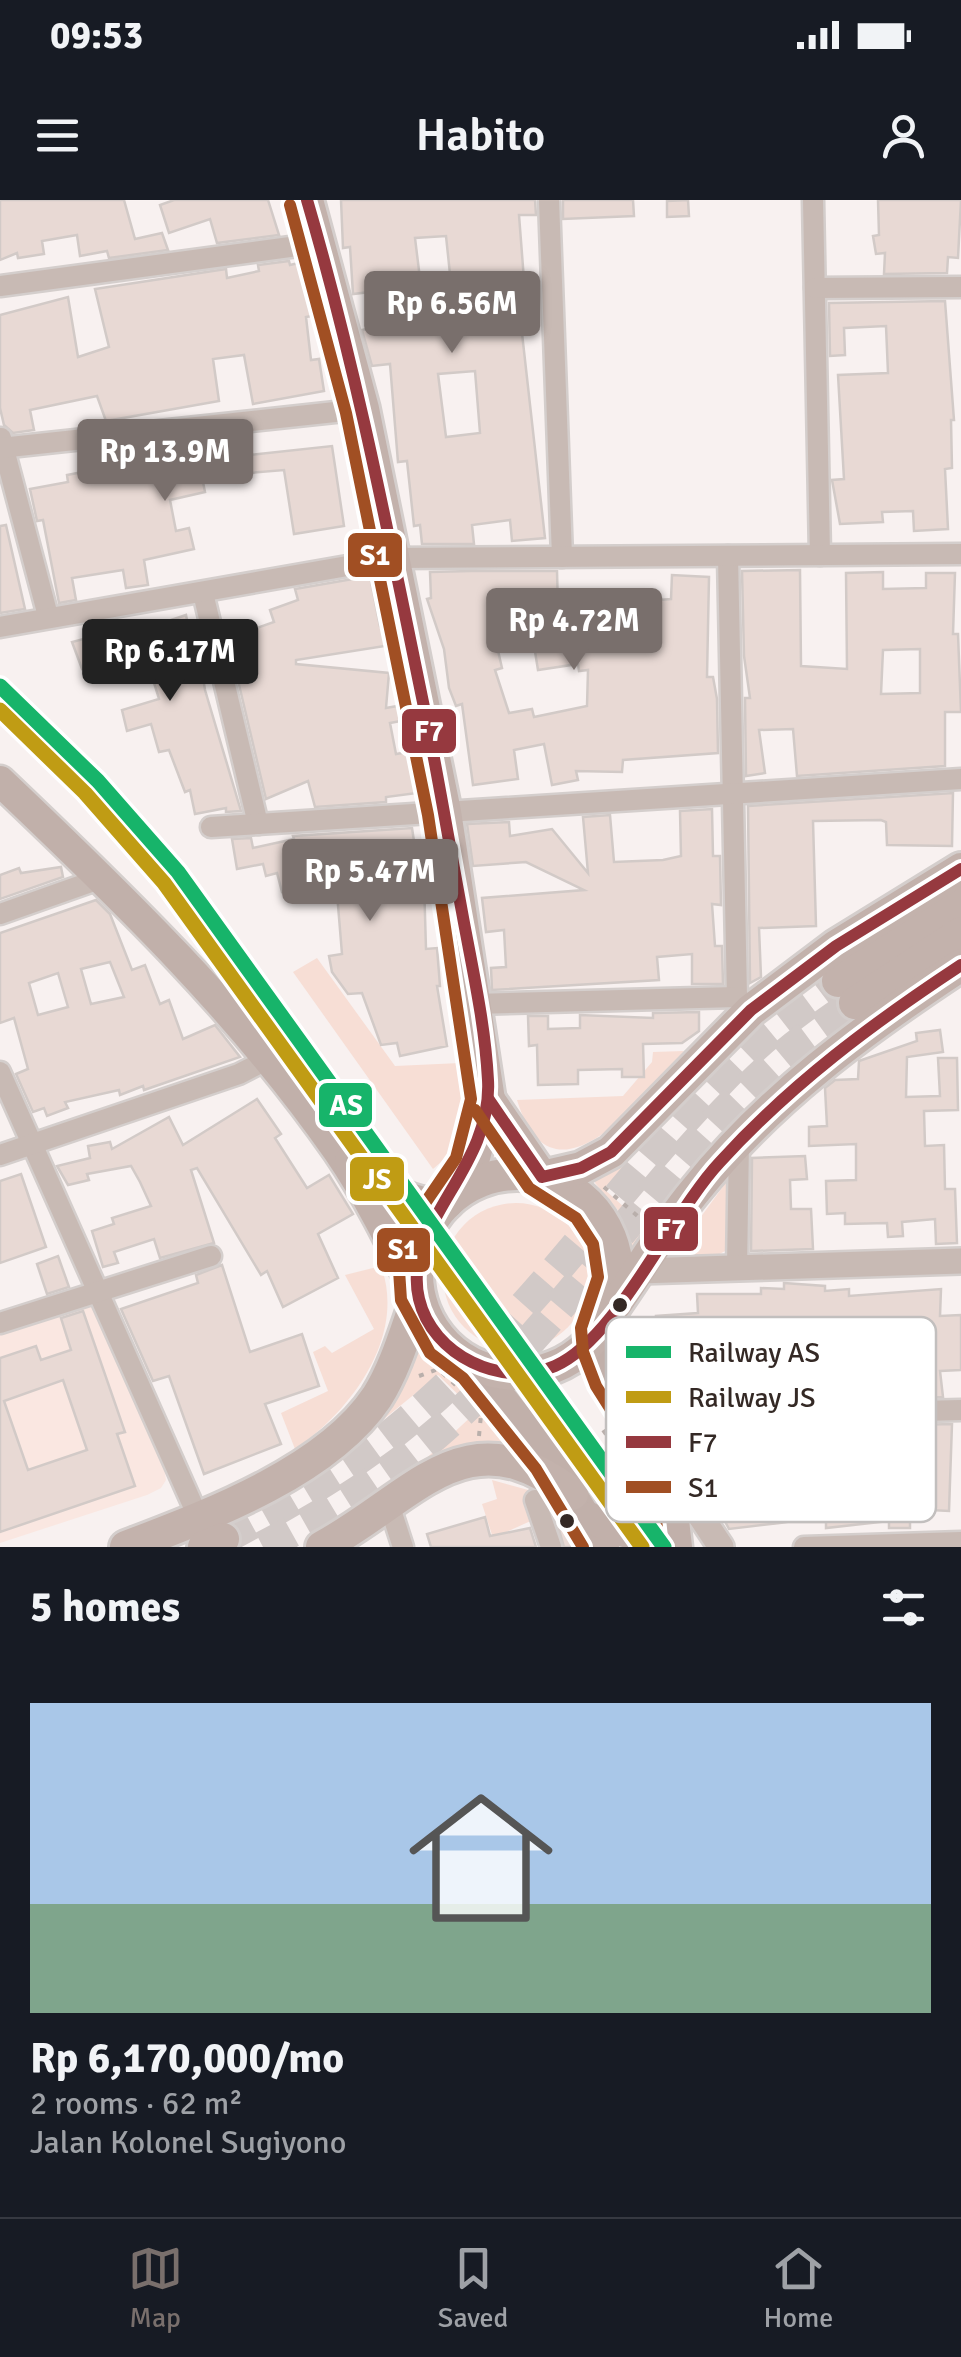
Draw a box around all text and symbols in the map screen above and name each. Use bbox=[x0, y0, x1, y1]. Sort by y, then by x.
text: 09:53 bbox=[50, 12, 143, 59]
icon: menu bbox=[30, 108, 85, 163]
text: Habito bbox=[416, 108, 545, 163]
icon: person bbox=[876, 108, 931, 163]
pin: Rp 6.56M bbox=[349, 271, 555, 356]
text: Rp 6.56M bbox=[386, 284, 518, 323]
pin: Rp 13.9M bbox=[62, 419, 268, 504]
text: Rp 13.9M bbox=[99, 432, 231, 471]
line badge: S1 bbox=[346, 531, 404, 579]
text: S1 bbox=[360, 539, 390, 573]
pin: Rp 4.72M bbox=[471, 588, 677, 673]
text: Rp 4.72M bbox=[508, 601, 640, 640]
pin: Rp 6.17M bbox=[67, 619, 273, 704]
text: Rp 6.17M bbox=[104, 632, 236, 671]
line badge: F7 bbox=[400, 707, 458, 755]
text: F7 bbox=[414, 715, 444, 749]
pin: Rp 5.47M bbox=[267, 839, 473, 924]
text: Rp 5.47M bbox=[304, 852, 436, 891]
line badge: AS bbox=[317, 1081, 374, 1129]
text: AS bbox=[329, 1089, 363, 1123]
line badge: JS bbox=[348, 1155, 406, 1203]
text: JS bbox=[363, 1163, 391, 1197]
line badge: F7 bbox=[642, 1205, 700, 1253]
text: F7 bbox=[656, 1213, 686, 1247]
line badge: S1 bbox=[375, 1226, 432, 1274]
text: S1 bbox=[388, 1233, 418, 1267]
unlabelled marker bbox=[610, 1295, 630, 1315]
legend bbox=[606, 1317, 936, 1522]
text: Railway AS bbox=[688, 1336, 820, 1370]
text: Railway JS bbox=[688, 1381, 816, 1415]
text: F7 bbox=[688, 1426, 718, 1460]
text: S1 bbox=[688, 1471, 719, 1505]
unlabelled marker bbox=[557, 1511, 577, 1531]
icon: filters bbox=[876, 1580, 931, 1635]
text: 5 homes bbox=[30, 1582, 180, 1633]
icon: home bbox=[391, 1768, 571, 1948]
text: Rp 6,170,000/mo bbox=[30, 2033, 344, 2084]
text: 2 rooms · 62 m² bbox=[30, 2084, 243, 2123]
text: Jalan Kolonel Sugiyono bbox=[30, 2123, 346, 2162]
tab: Map bbox=[128, 2241, 183, 2335]
tab: Saved bbox=[438, 2241, 508, 2335]
tab: Home bbox=[764, 2241, 833, 2335]

